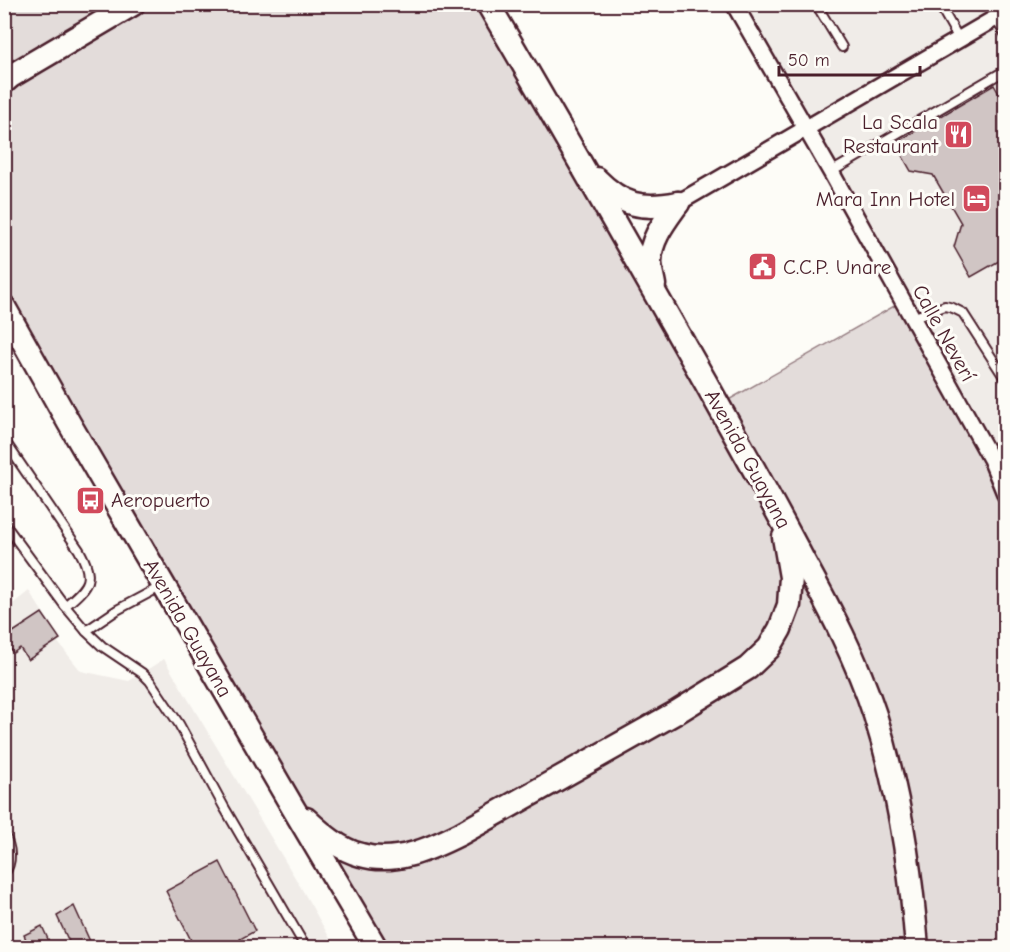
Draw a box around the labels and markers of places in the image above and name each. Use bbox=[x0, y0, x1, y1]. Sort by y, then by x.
place label: La Scala Restaurant bbox=[843, 110, 939, 158]
restaurant icon: La Scala Restaurant bbox=[943, 118, 975, 150]
hotel icon: Mara Inn Hotel bbox=[960, 183, 992, 215]
place label: Mara Inn Hotel bbox=[816, 187, 955, 211]
public building icon: C.C.P. Unare bbox=[746, 251, 778, 283]
place label: C.C.P. Unare bbox=[783, 255, 891, 279]
bus stop icon: Aeropuerto bbox=[74, 484, 106, 516]
place label: Aeropuerto bbox=[111, 488, 210, 512]

